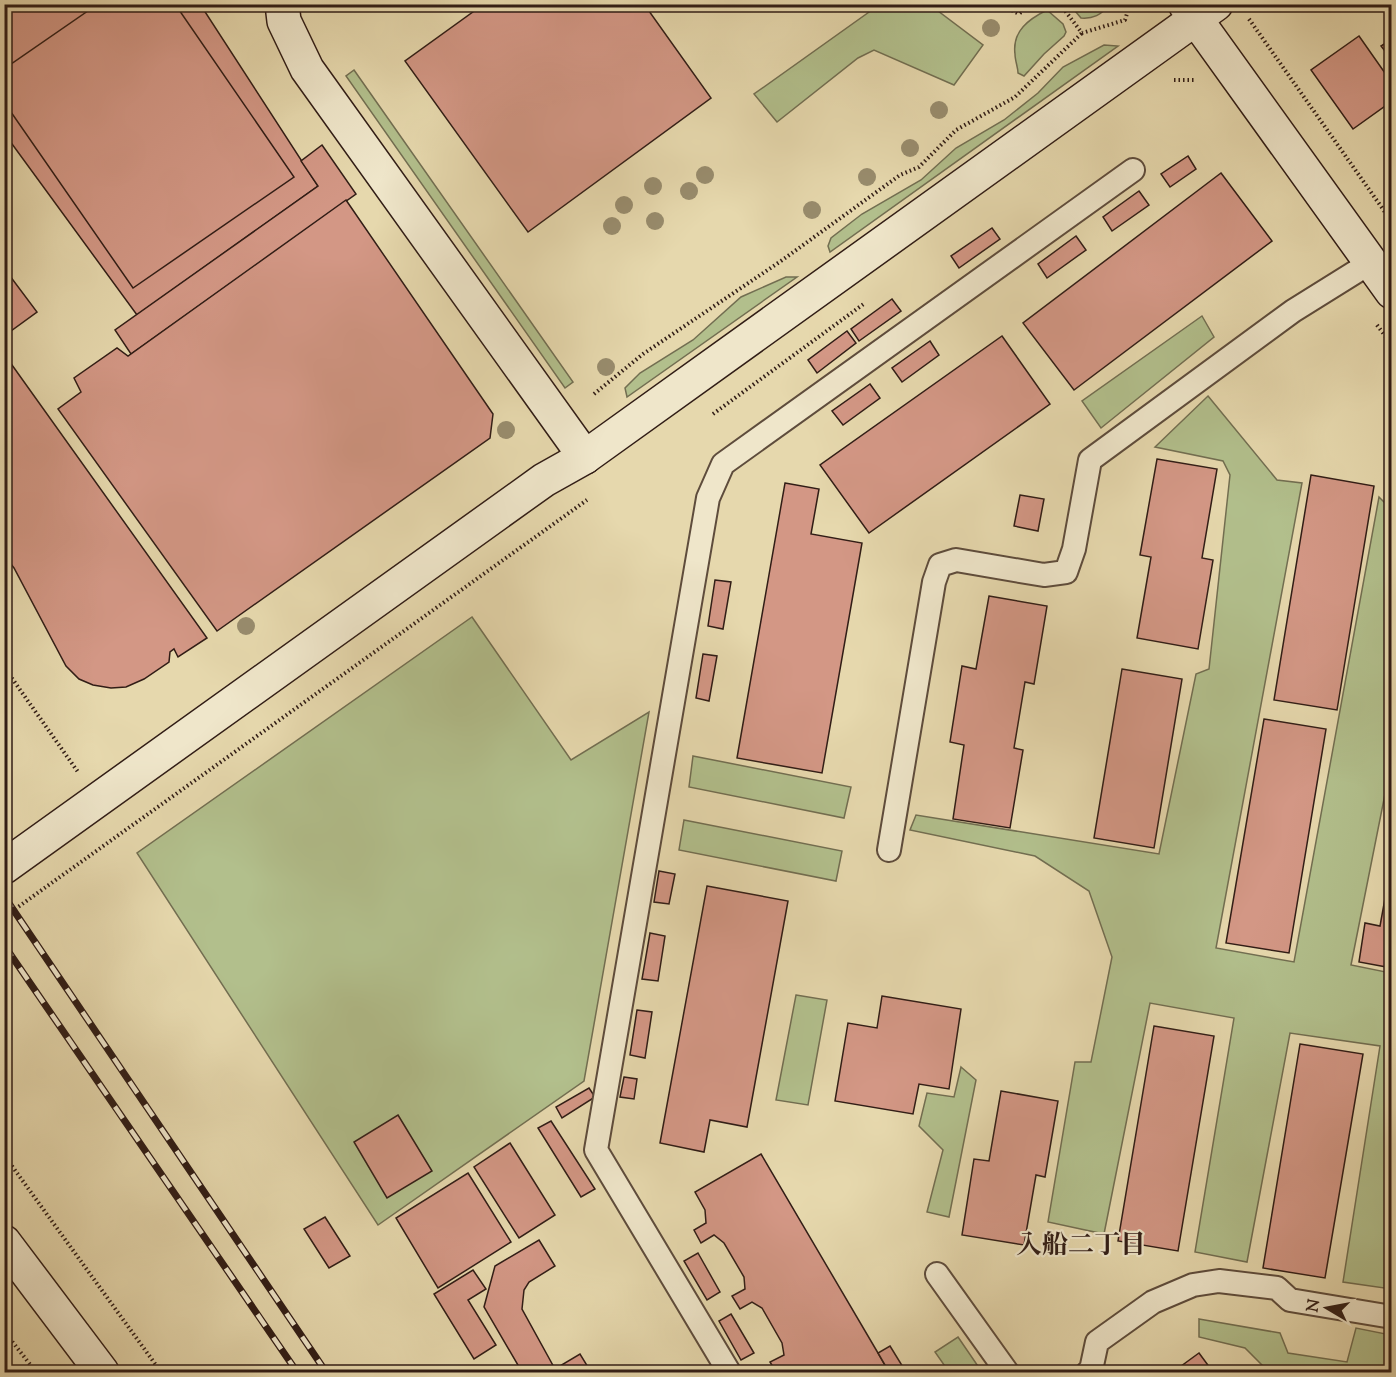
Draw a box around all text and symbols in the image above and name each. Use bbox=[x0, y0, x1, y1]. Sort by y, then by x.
district label: 入船二丁目 bbox=[1016, 1228, 1146, 1265]
north arrow bbox=[1297, 1278, 1357, 1338]
text: N bbox=[1302, 1297, 1327, 1314]

